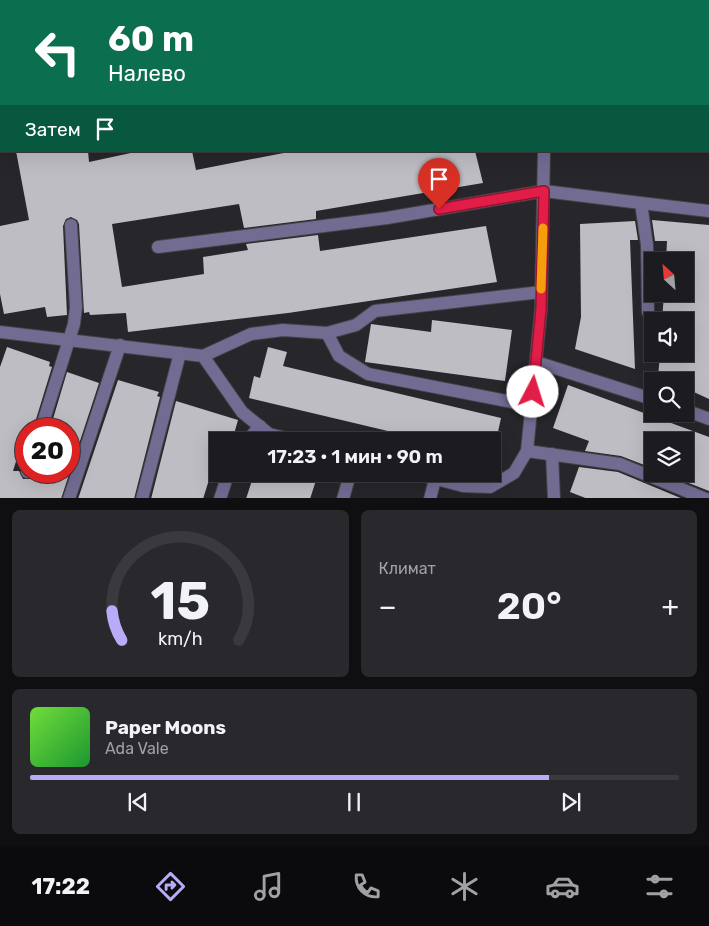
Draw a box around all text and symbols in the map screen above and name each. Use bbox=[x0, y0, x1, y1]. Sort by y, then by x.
text: 60 m bbox=[108, 18, 194, 60]
icon: left bbox=[25, 20, 90, 85]
text: Налево bbox=[108, 60, 186, 87]
icon: arrive bbox=[91, 115, 119, 143]
text: Затем bbox=[25, 118, 81, 141]
pin bbox=[418, 158, 460, 209]
icon: arrive bbox=[425, 165, 453, 193]
north arrow bbox=[644, 252, 694, 302]
map controls bbox=[644, 252, 694, 482]
button: sound bbox=[644, 312, 694, 362]
position arrow bbox=[506, 365, 558, 417]
button: search bbox=[644, 372, 694, 422]
speed limit sign: 20 bbox=[15, 418, 80, 483]
button: layers bbox=[644, 432, 694, 482]
text: 17:23 · 1 мин · 90 m bbox=[267, 445, 443, 468]
text: Климат bbox=[379, 559, 436, 578]
text: 15 bbox=[151, 570, 210, 632]
text: 20° bbox=[497, 583, 562, 629]
text: − bbox=[379, 590, 397, 623]
text: + bbox=[662, 590, 679, 623]
text: km/h bbox=[158, 628, 203, 649]
text: Paper Moons bbox=[105, 716, 226, 739]
text: Ada Vale bbox=[105, 739, 169, 758]
icon: previous bbox=[124, 788, 152, 816]
icon: pause bbox=[340, 788, 368, 816]
icon: next bbox=[557, 788, 585, 816]
icon: directions bbox=[153, 869, 188, 904]
icon: music bbox=[251, 869, 286, 904]
icon: phone bbox=[349, 869, 384, 904]
icon: climate bbox=[447, 869, 482, 904]
icon: car bbox=[545, 869, 580, 904]
icon: filters bbox=[642, 869, 677, 904]
text: 17:22 bbox=[31, 873, 90, 900]

